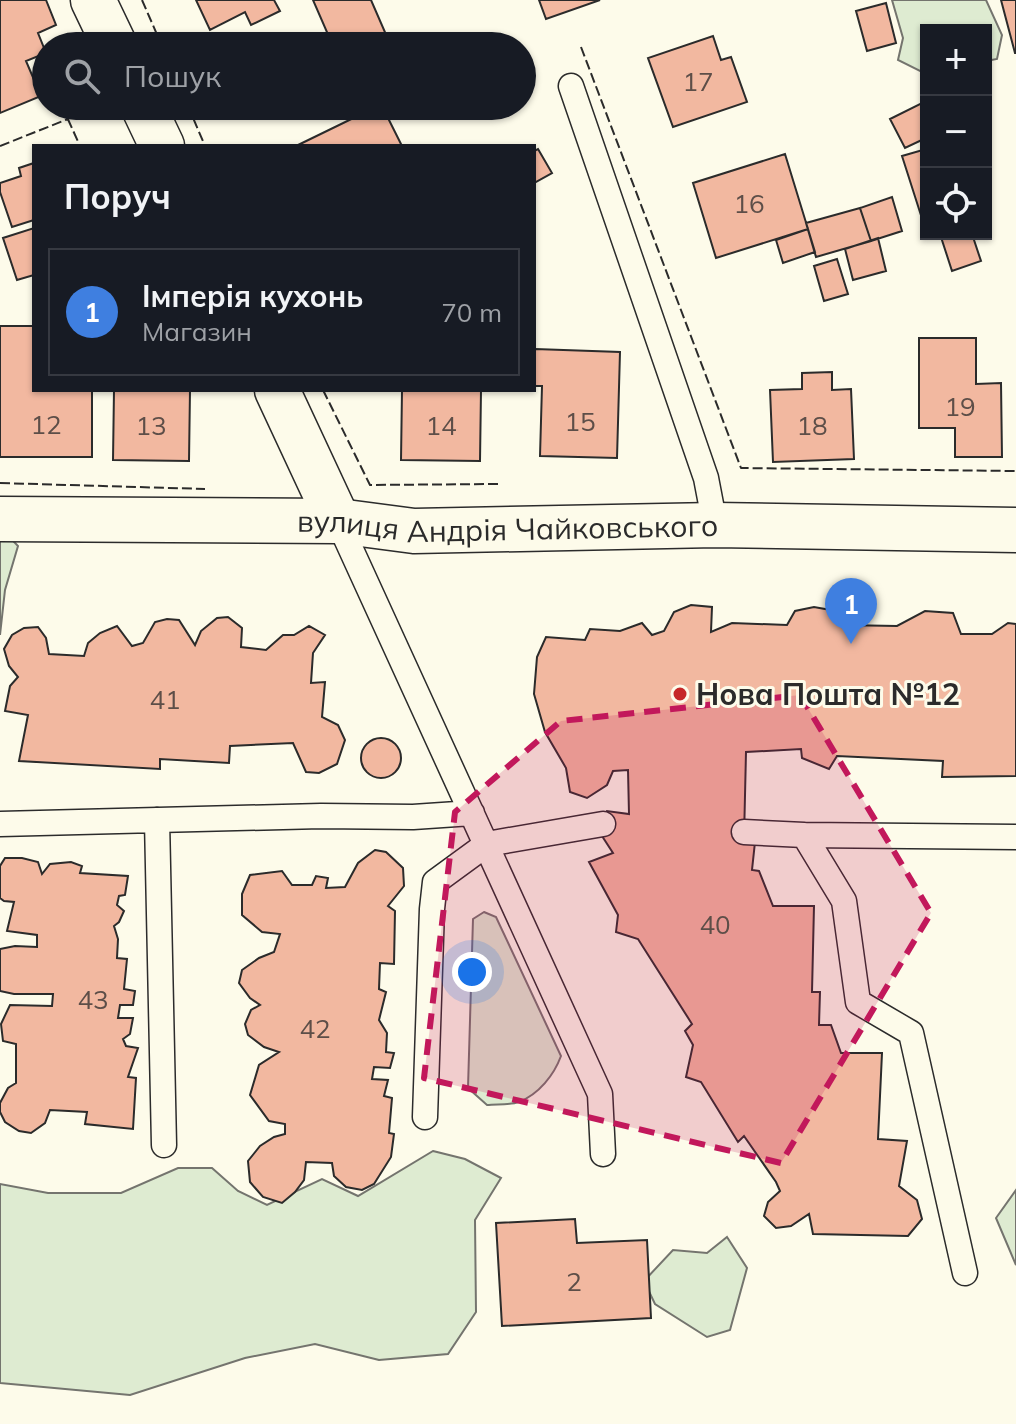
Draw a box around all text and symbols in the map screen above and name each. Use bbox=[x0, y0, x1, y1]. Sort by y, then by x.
map controls bbox=[920, 24, 992, 240]
button: + bbox=[920, 24, 992, 96]
search box bbox=[32, 32, 536, 120]
icon: search bbox=[60, 54, 104, 98]
text: Пошук bbox=[124, 57, 221, 95]
house number: 17 bbox=[682, 65, 714, 98]
button: − bbox=[920, 96, 992, 168]
button: locate bbox=[920, 168, 992, 240]
text: Поруч bbox=[64, 175, 171, 218]
house number: 16 bbox=[733, 187, 765, 220]
text: Імперія кухонь bbox=[142, 277, 363, 315]
text: 1 bbox=[84, 296, 100, 329]
text: 70 m bbox=[441, 296, 502, 329]
text: Магазин bbox=[142, 315, 252, 348]
house number: 19 bbox=[944, 390, 976, 423]
house number: 15 bbox=[564, 405, 596, 438]
house number: 12 bbox=[30, 408, 62, 441]
house number: 13 bbox=[135, 409, 167, 442]
house number: 14 bbox=[425, 409, 457, 442]
house number: 18 bbox=[796, 409, 828, 442]
street label: вулиця Андрія Чайковського bbox=[297, 502, 719, 550]
pin: 1 bbox=[825, 578, 877, 644]
place label: Нова Пошта №12 bbox=[696, 675, 960, 713]
house number: 41 bbox=[149, 683, 181, 716]
marker: Нова Пошта №12 bbox=[671, 685, 689, 703]
house number: 40 bbox=[699, 908, 731, 941]
your location bbox=[452, 952, 492, 992]
house number: 43 bbox=[77, 983, 109, 1016]
house number: 42 bbox=[299, 1012, 331, 1045]
house number: 2 bbox=[566, 1265, 582, 1298]

